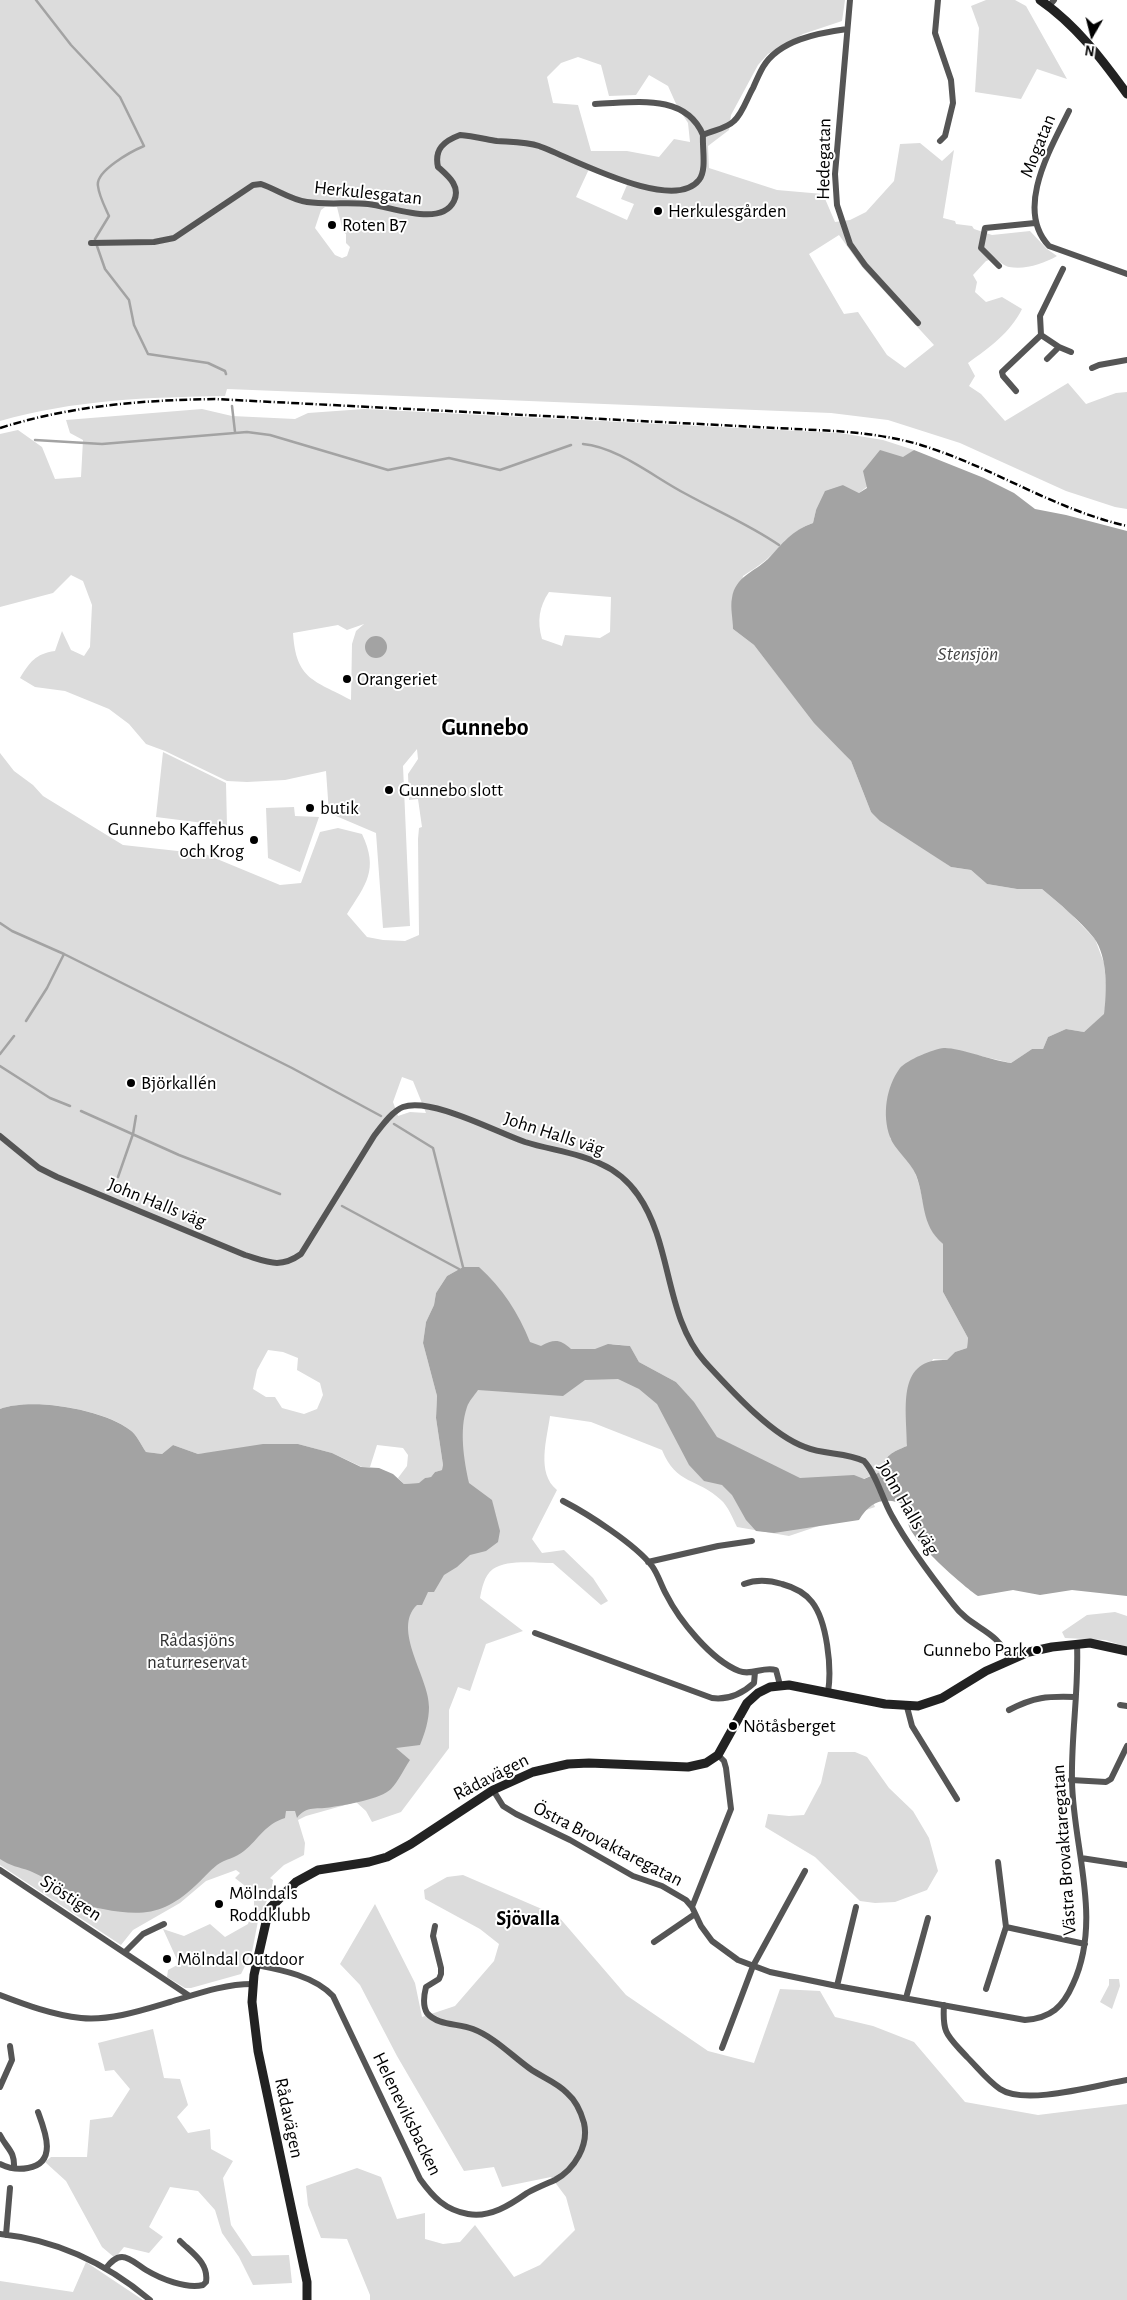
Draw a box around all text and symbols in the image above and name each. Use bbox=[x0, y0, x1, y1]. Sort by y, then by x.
north arrow bbox=[1067, 10, 1117, 60]
text: N bbox=[1084, 42, 1096, 57]
street label: Mogatan bbox=[1015, 111, 1061, 181]
street label: Hedegatan bbox=[812, 118, 836, 200]
street label: Herkulesgatan bbox=[313, 176, 423, 210]
place label: Herkulesgården bbox=[668, 200, 786, 222]
marker: Herkulesgården bbox=[652, 205, 664, 217]
place label: Roten B7 bbox=[342, 214, 407, 236]
marker: Roten B7 bbox=[326, 219, 338, 231]
water label: Stensjön bbox=[938, 642, 998, 666]
place label: Orangeriet bbox=[357, 668, 437, 690]
marker: Orangeriet bbox=[341, 673, 353, 685]
district label: Gunnebo bbox=[441, 714, 529, 742]
place label: Gunnebo slott bbox=[399, 779, 503, 801]
marker: Gunnebo slott bbox=[383, 784, 395, 796]
place label: butik bbox=[320, 797, 359, 819]
marker: butik bbox=[304, 802, 316, 814]
place label: Gunnebo Kaffehus och Krog bbox=[108, 818, 244, 862]
marker: Gunnebo Kaffehus och Krog bbox=[248, 834, 260, 846]
place label: Björkallén bbox=[141, 1072, 217, 1094]
marker: Björkallén bbox=[125, 1077, 137, 1089]
street label: John Halls väg bbox=[501, 1107, 607, 1161]
street label: John Halls väg bbox=[104, 1173, 210, 1233]
street label: John Halls väg bbox=[872, 1457, 944, 1559]
park label: Rådasjöns naturreservat bbox=[147, 1629, 247, 1673]
place label: Gunnebo Park bbox=[923, 1639, 1027, 1661]
marker: Gunnebo Park bbox=[1031, 1644, 1043, 1656]
place label: Nötåsberget bbox=[743, 1715, 836, 1737]
marker: Nötåsberget bbox=[727, 1720, 739, 1732]
street label: Rådavägen bbox=[449, 1748, 533, 1806]
street label: Västra Brovaktaregatan bbox=[1047, 1764, 1081, 1936]
street label: Östra Brovaktaregatan bbox=[529, 1796, 687, 1892]
street label: Sjöstigen bbox=[36, 1870, 106, 1926]
place label: Mölndals Roddklubb bbox=[229, 1882, 310, 1926]
marker: Mölndals Roddklubb bbox=[213, 1898, 225, 1910]
district label: Sjövalla bbox=[496, 1907, 560, 1931]
place label: Mölndal Outdoor bbox=[177, 1948, 304, 1970]
marker: Mölndal Outdoor bbox=[161, 1953, 173, 1965]
street label: Heleneviksbacken bbox=[367, 2049, 447, 2179]
street label: Rådavägen bbox=[269, 2076, 309, 2160]

